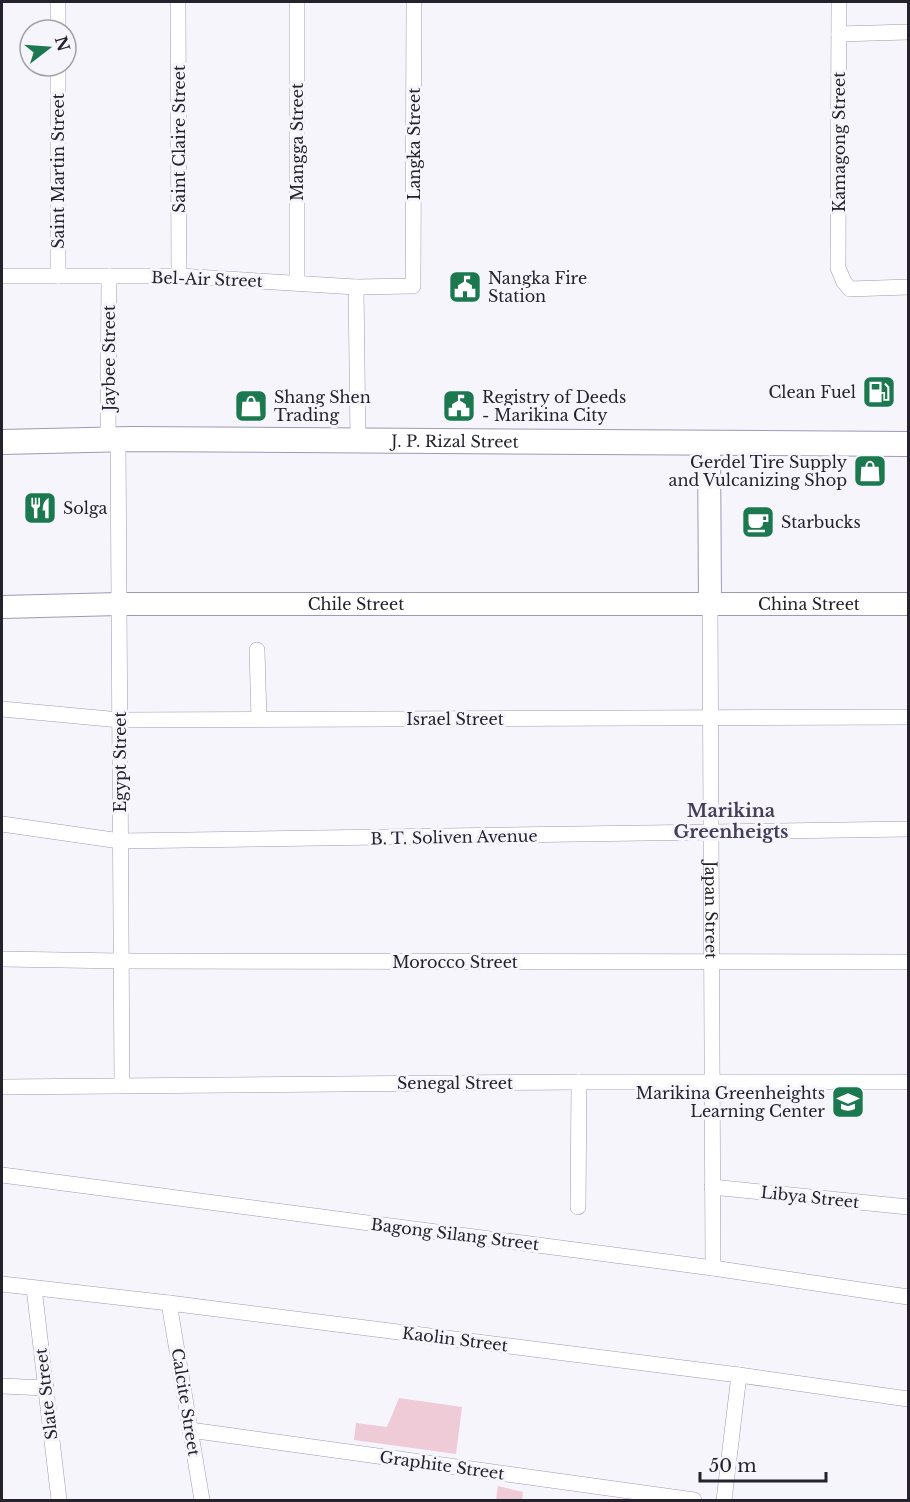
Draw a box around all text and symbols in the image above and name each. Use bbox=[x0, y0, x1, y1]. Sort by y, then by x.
north arrow bbox=[18, 18, 78, 78]
text: N bbox=[51, 33, 74, 54]
street label: Saint Claire Street bbox=[169, 65, 189, 213]
street label: Kamagong Street bbox=[829, 72, 849, 212]
street label: Mangga Street bbox=[287, 83, 307, 201]
street label: Langka Street bbox=[404, 88, 424, 200]
street label: Saint Martin Street bbox=[48, 93, 68, 249]
street label: Bel-Air Street bbox=[151, 267, 263, 291]
place label: Nangka Fire Station bbox=[488, 268, 587, 306]
public building icon: Nangka Fire Station bbox=[447, 269, 483, 305]
street label: Jaybee Street bbox=[99, 305, 119, 413]
fuel station icon: Clean Fuel bbox=[861, 374, 897, 410]
place label: Clean Fuel bbox=[769, 382, 856, 402]
place label: Shang Shen Trading bbox=[274, 387, 371, 425]
place label: Registry of Deeds - Marikina City bbox=[482, 387, 626, 425]
shop icon: Shang Shen Trading bbox=[233, 388, 269, 424]
public building icon: Registry of Deeds - Marikina City bbox=[441, 388, 477, 424]
street label: J. P. Rizal Street bbox=[389, 431, 519, 451]
place label: Gerdel Tire Supply and Vulcanizing Shop bbox=[669, 452, 848, 490]
shop icon: Gerdel Tire Supply and Vulcanizing Shop bbox=[852, 453, 888, 489]
restaurant icon: Solga bbox=[22, 490, 58, 526]
place label: Solga bbox=[63, 498, 108, 518]
cafe icon: Starbucks bbox=[740, 504, 776, 540]
place label: Starbucks bbox=[781, 512, 861, 532]
street label: Chile Street bbox=[308, 594, 404, 614]
street label: China Street bbox=[758, 594, 860, 614]
street label: Israel Street bbox=[406, 709, 504, 729]
street label: Egypt Street bbox=[110, 711, 130, 813]
district label: Marikina Greenheigts bbox=[674, 800, 788, 843]
street label: B. T. Soliven Avenue bbox=[370, 826, 538, 848]
street label: Japan Street bbox=[701, 859, 722, 959]
street label: Morocco Street bbox=[392, 952, 518, 972]
street label: Senegal Street bbox=[397, 1073, 513, 1093]
place label: Marikina Greenheights Learning Center bbox=[636, 1083, 825, 1121]
school or university icon: Marikina Greenheights Learning Center bbox=[830, 1084, 866, 1120]
street label: Libya Street bbox=[760, 1182, 860, 1212]
street label: Bagong Silang Street bbox=[370, 1214, 540, 1254]
street label: Kaolin Street bbox=[401, 1323, 509, 1355]
street label: Slate Street bbox=[30, 1347, 62, 1441]
street label: Calcite Street bbox=[168, 1347, 204, 1457]
scale bar bbox=[700, 1445, 826, 1483]
street label: Graphite Street bbox=[378, 1446, 506, 1484]
text: 50 m bbox=[709, 1455, 757, 1477]

